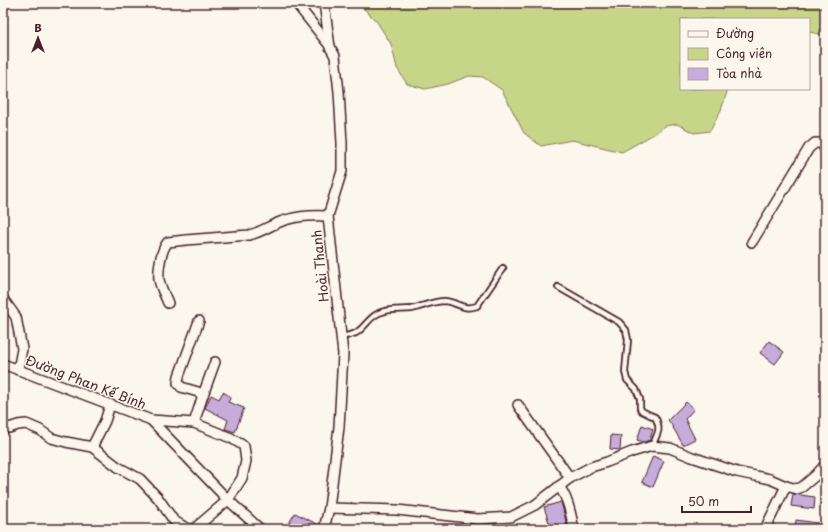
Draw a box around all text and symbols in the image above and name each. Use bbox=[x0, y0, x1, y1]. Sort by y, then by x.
north arrow bbox=[18, 18, 58, 58]
legend bbox=[680, 18, 810, 90]
text: B bbox=[34, 19, 42, 36]
text: Đường bbox=[716, 24, 754, 42]
text: Công viên bbox=[716, 44, 772, 62]
text: Tòa nhà bbox=[716, 64, 763, 82]
street label: Hoài Thanh bbox=[306, 229, 333, 303]
street label: Đường Phan Kế Bính bbox=[23, 350, 149, 413]
scale bar bbox=[682, 488, 751, 514]
text: 50 m bbox=[688, 492, 719, 510]

